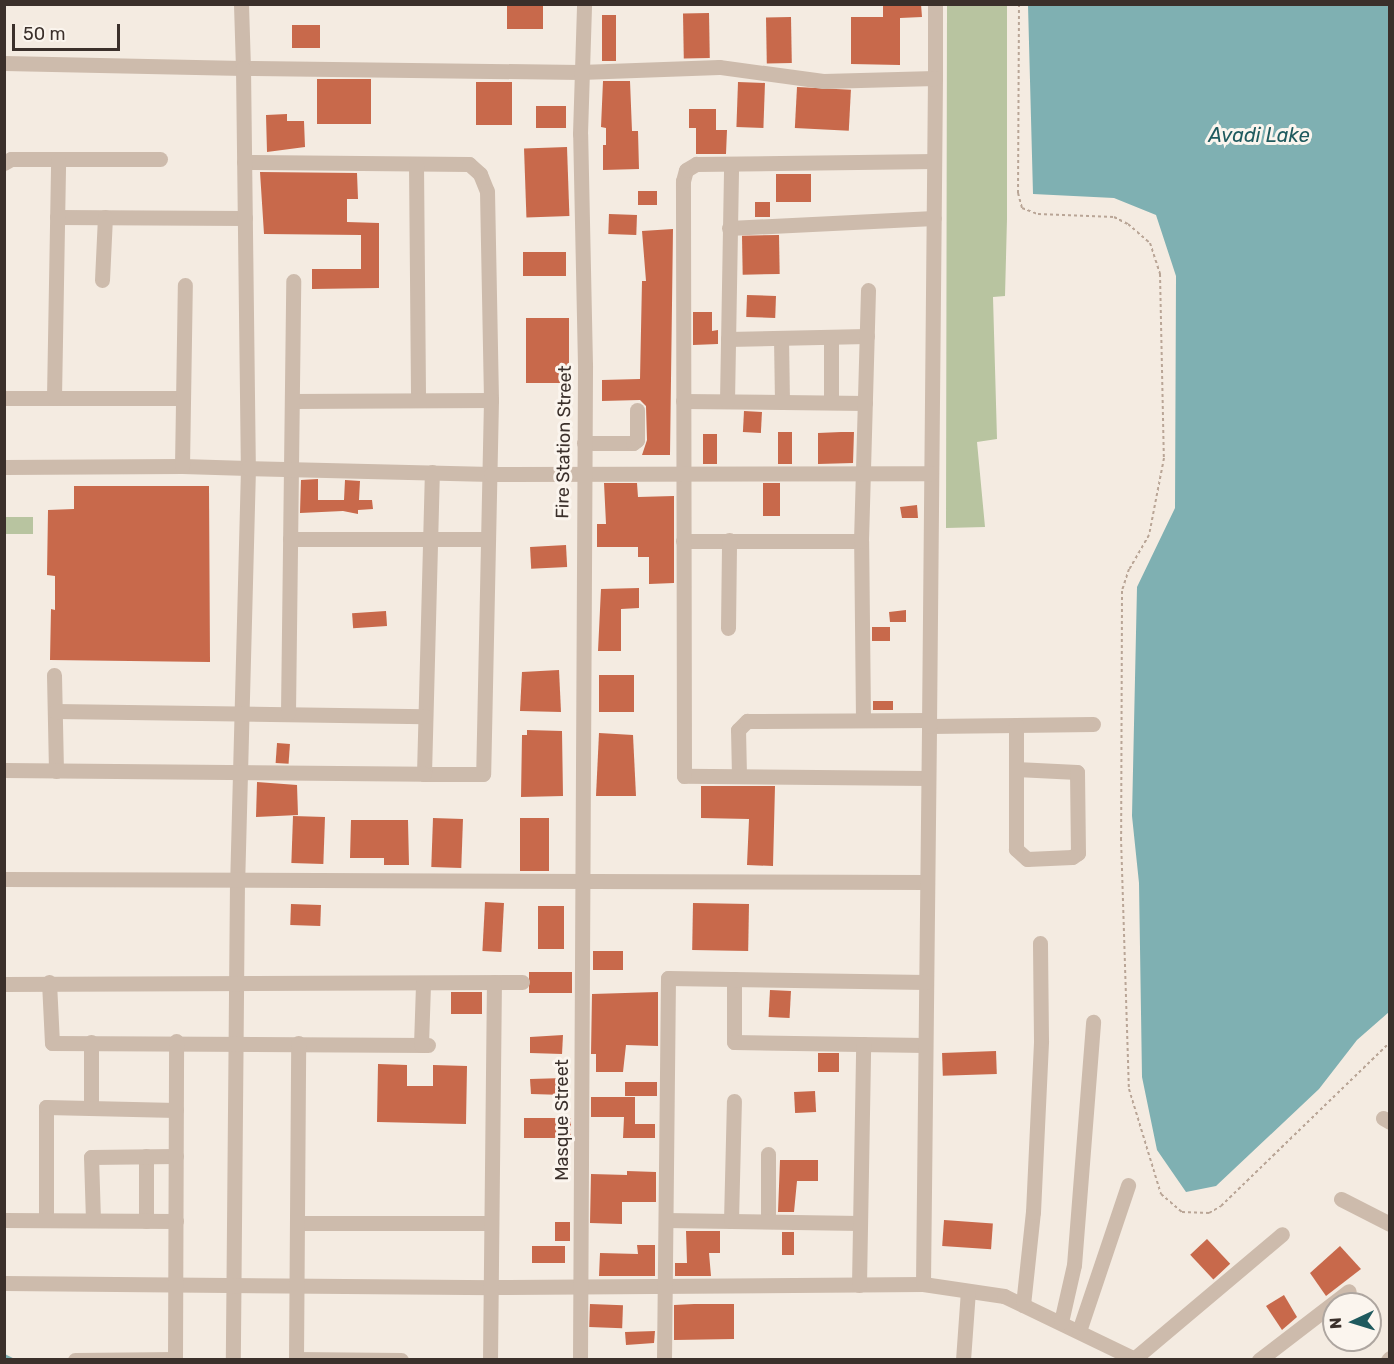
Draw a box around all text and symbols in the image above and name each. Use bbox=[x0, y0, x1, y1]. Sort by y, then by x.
scale bar bbox=[15, 12, 123, 50]
text: 50 m bbox=[23, 23, 66, 45]
water label: Avadi Lake bbox=[1208, 123, 1310, 147]
street label: Fire Station Street bbox=[552, 365, 576, 519]
street label: Masque Street bbox=[551, 1059, 573, 1181]
north arrow bbox=[1322, 1292, 1382, 1352]
text: N bbox=[1326, 1317, 1345, 1330]

